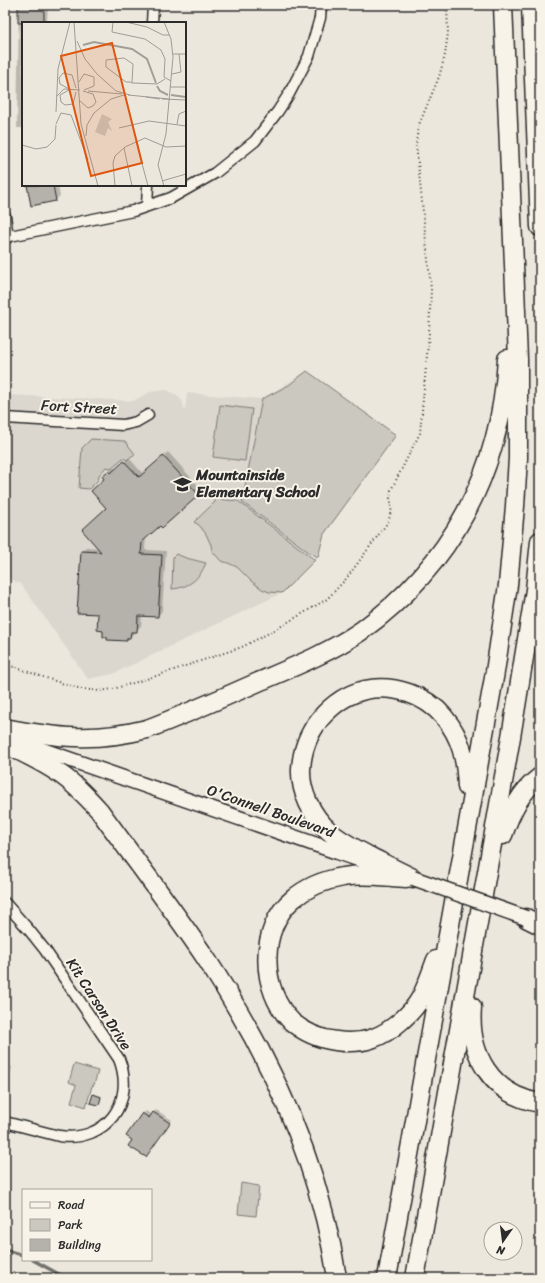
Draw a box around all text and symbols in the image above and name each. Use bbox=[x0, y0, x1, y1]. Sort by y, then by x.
inset map bbox=[22, 22, 186, 186]
street label: Fort Street bbox=[40, 392, 118, 422]
place label: Mountainside Elementary School bbox=[195, 462, 321, 505]
school or university icon: Mountainside Elementary School bbox=[173, 474, 193, 494]
street label: O'Connell Boulevard bbox=[203, 777, 340, 845]
street label: Kit Carson Drive bbox=[59, 952, 139, 1056]
legend bbox=[22, 1189, 152, 1261]
text: Road bbox=[58, 1194, 85, 1216]
text: Park bbox=[58, 1214, 83, 1236]
north arrow bbox=[483, 1221, 523, 1261]
text: Building bbox=[58, 1234, 101, 1256]
text: N bbox=[494, 1240, 508, 1261]

